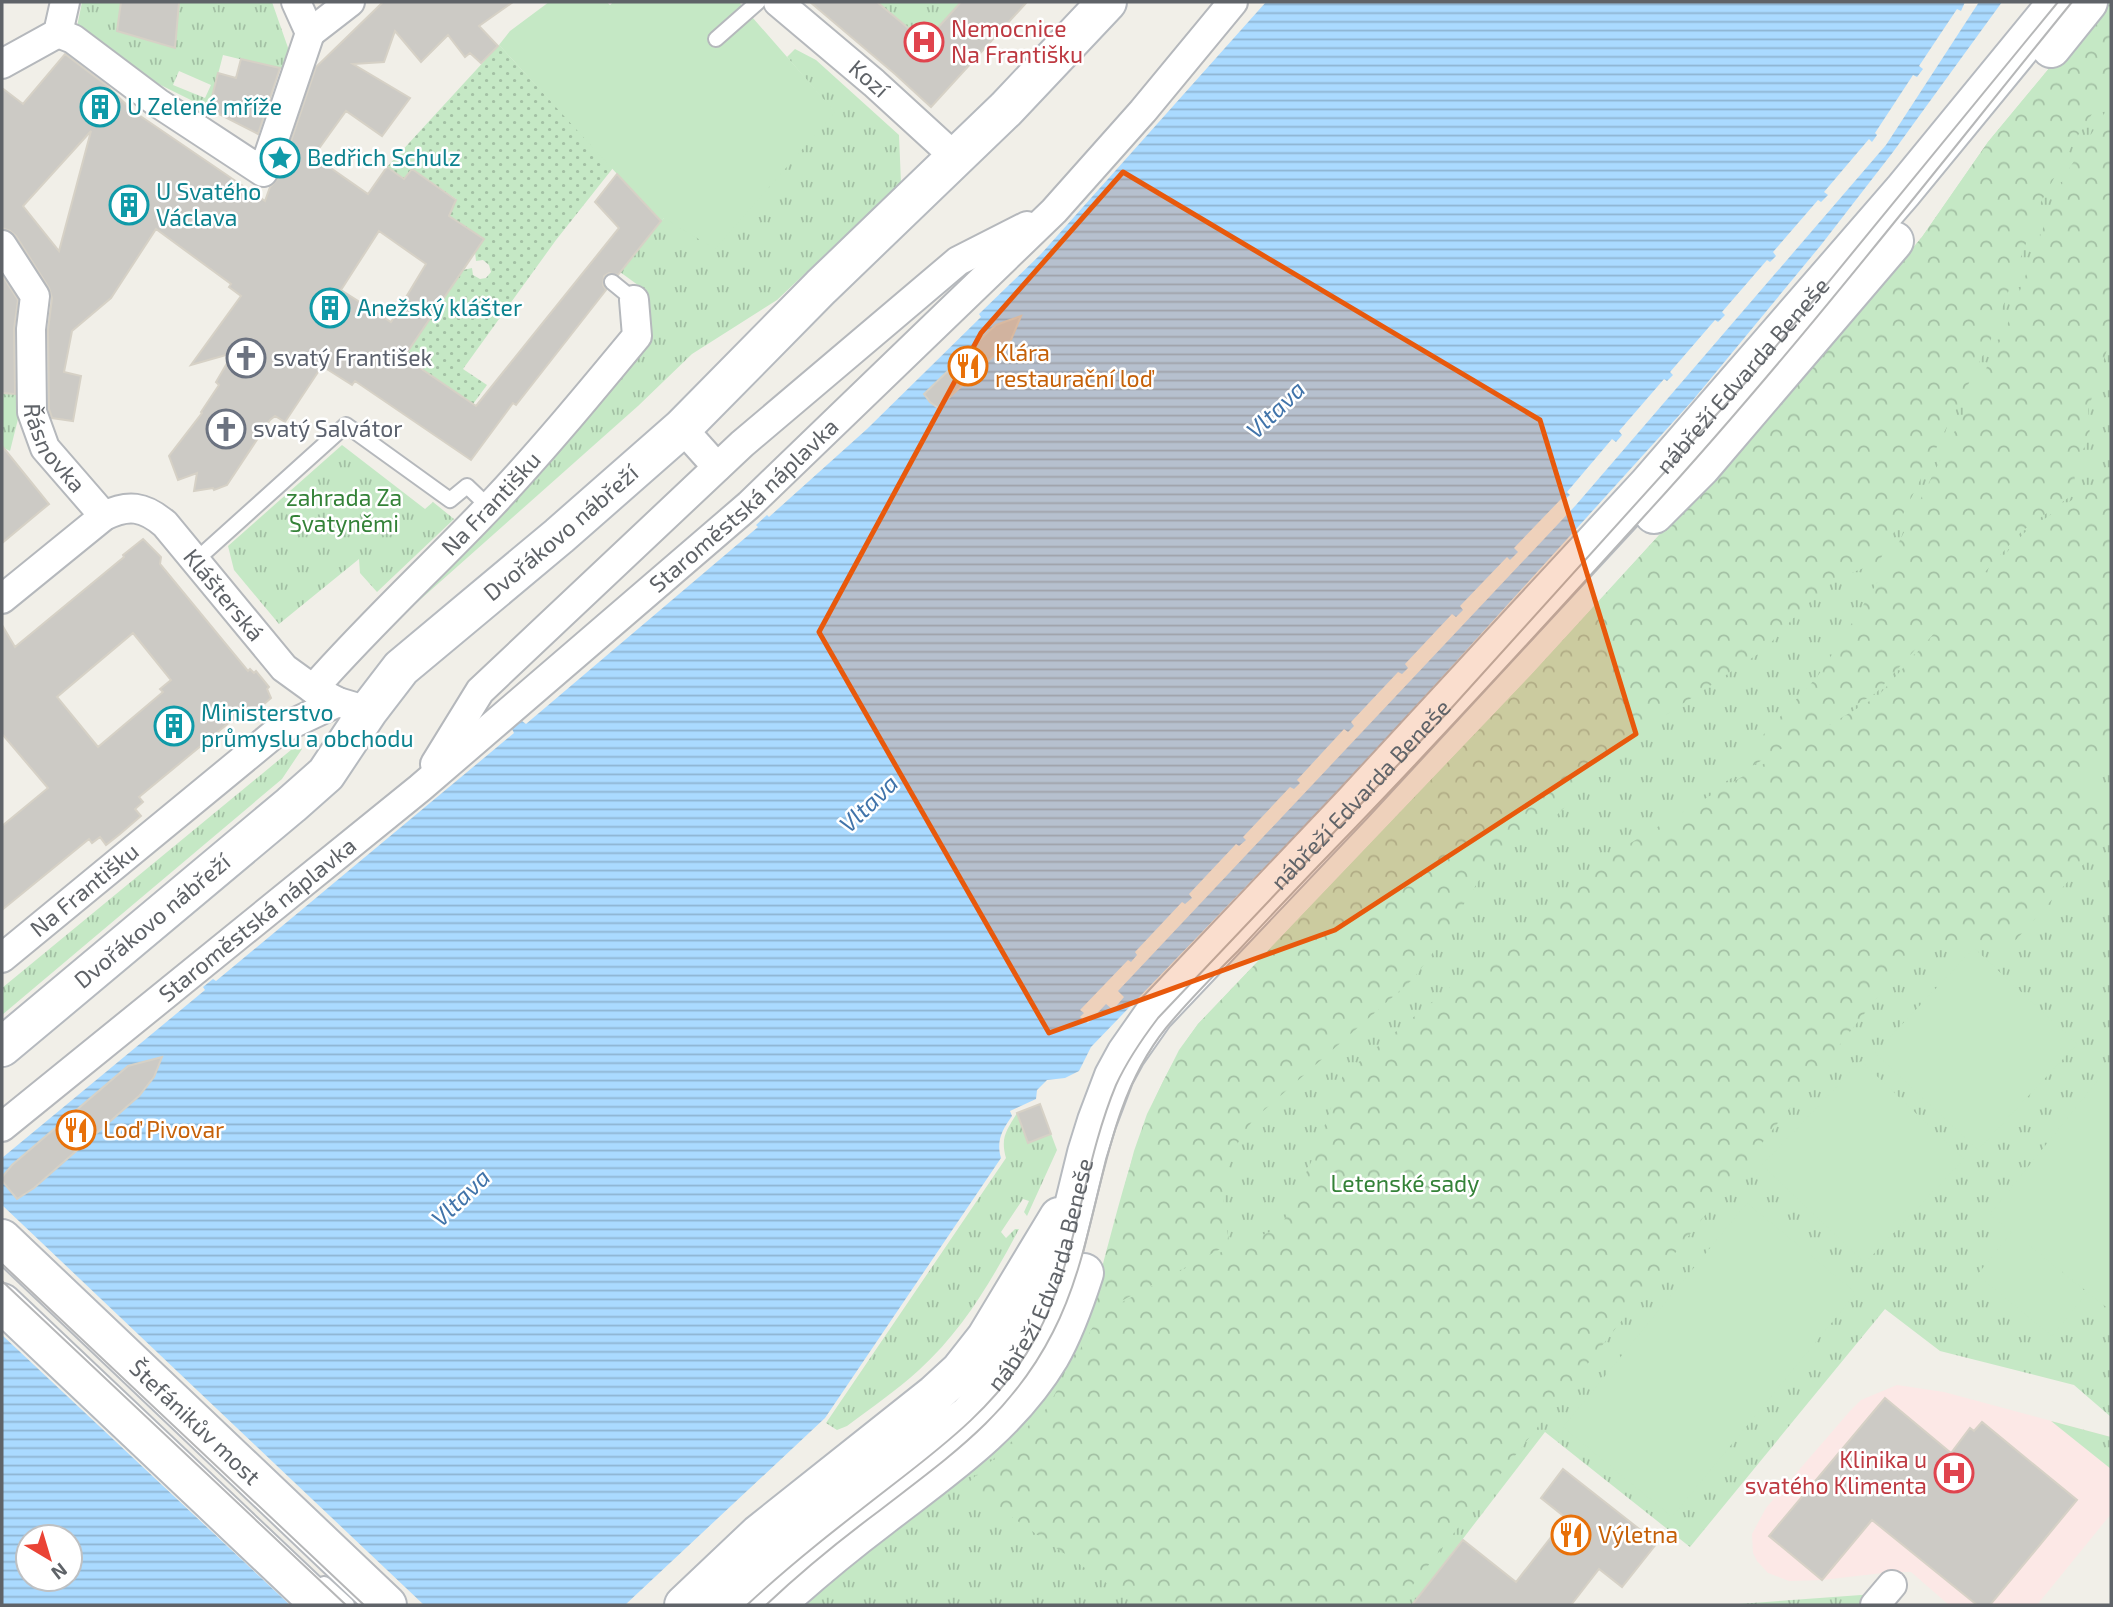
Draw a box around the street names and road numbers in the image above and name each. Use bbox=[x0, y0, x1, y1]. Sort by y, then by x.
street label: Kozí bbox=[844, 53, 896, 104]
street label: nábřeží Edvarda Beneše bbox=[1649, 271, 1835, 479]
street label: Řásnovka bbox=[19, 403, 92, 498]
street label: Staroměstská náplavka bbox=[643, 412, 843, 598]
street label: Na Františku bbox=[435, 445, 546, 561]
street label: Dvořákovo nábřeží bbox=[477, 457, 644, 606]
street label: Klášterská bbox=[178, 543, 271, 646]
street label: nábřeží Edvarda Beneše bbox=[1264, 693, 1456, 895]
street label: Staroměstská náplavka bbox=[153, 831, 361, 1007]
street label: Na Františku bbox=[24, 836, 144, 942]
street label: Dvořákovo nábřeží bbox=[68, 846, 236, 994]
street label: nábřeží Edvarda Beneše bbox=[981, 1155, 1098, 1396]
street label: Štefánikův most bbox=[124, 1353, 267, 1490]

